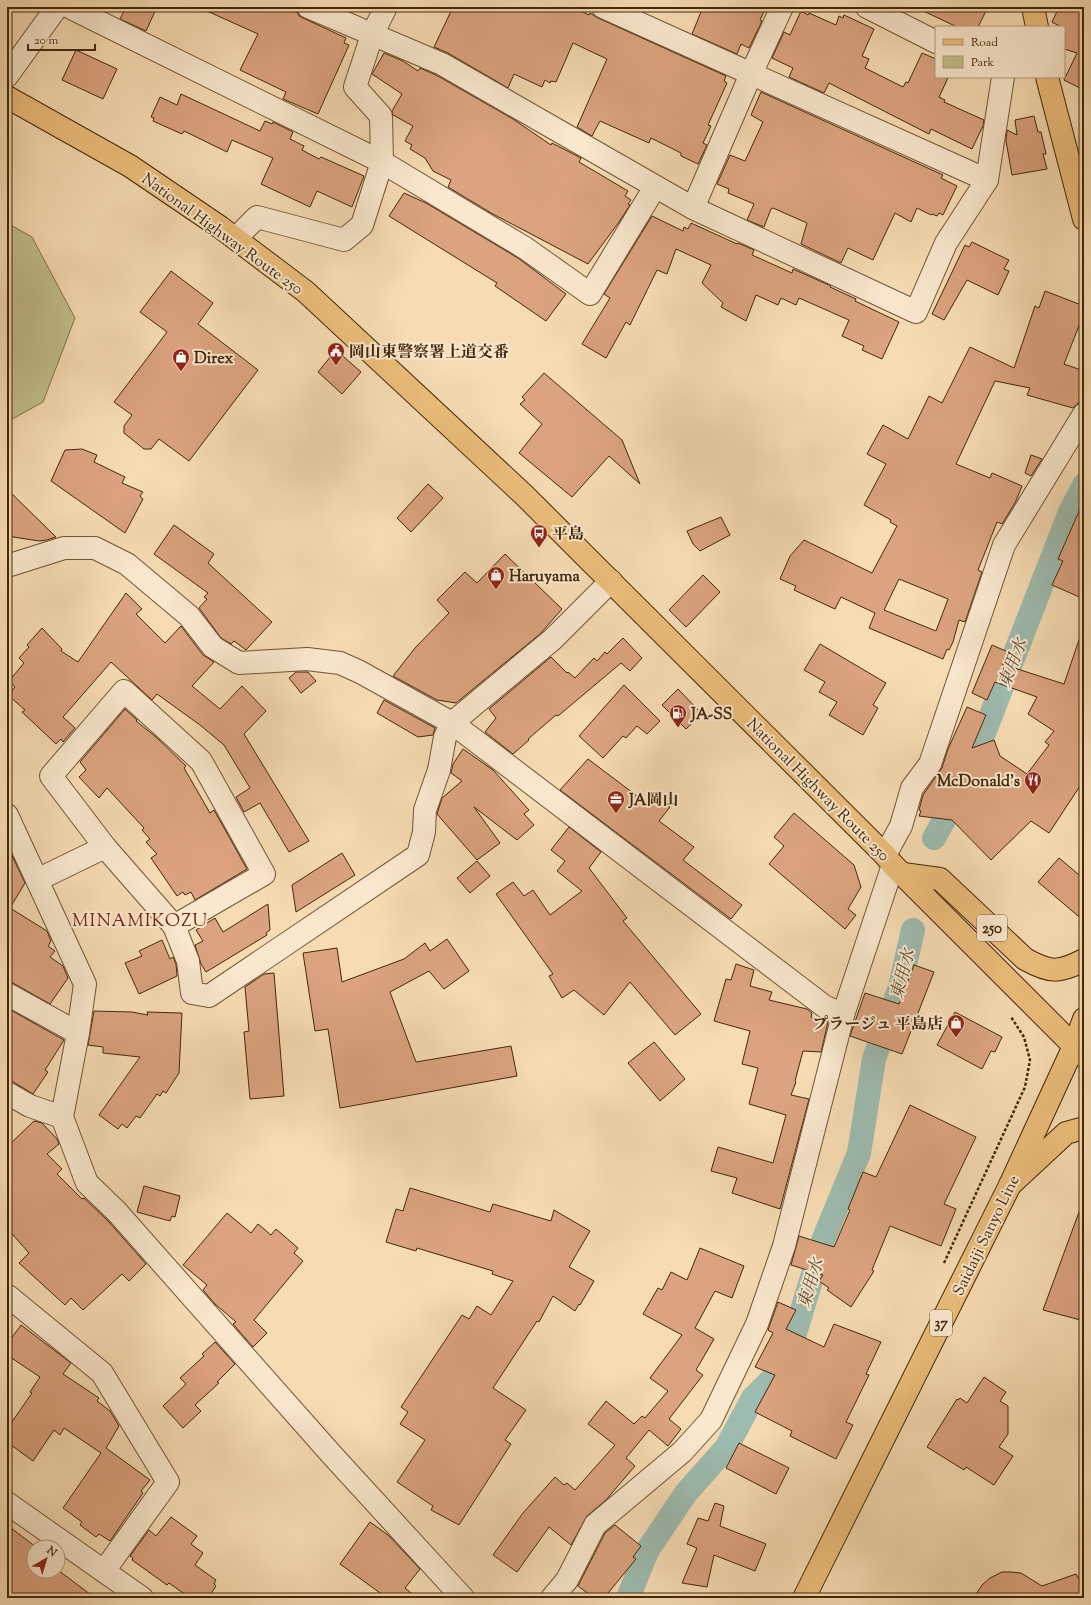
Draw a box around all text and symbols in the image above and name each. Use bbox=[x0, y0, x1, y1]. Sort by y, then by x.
scale bar bbox=[28, 26, 95, 52]
legend bbox=[935, 26, 1065, 78]
text: 20 m bbox=[34, 32, 59, 50]
text: Road bbox=[971, 34, 998, 52]
text: Park bbox=[971, 54, 994, 72]
street label: National Highway Route 250 bbox=[136, 168, 307, 302]
public building icon: 岡山東警察署上道交番 bbox=[326, 341, 346, 366]
place label: 岡山東警察署上道交番 bbox=[349, 342, 509, 365]
shop icon: Direx bbox=[171, 347, 191, 372]
place label: Direx bbox=[194, 348, 233, 371]
bus stop icon: 平島 bbox=[529, 523, 549, 548]
place label: 平島 bbox=[552, 524, 584, 547]
shop icon: Haruyama bbox=[486, 565, 506, 590]
place label: Haruyama bbox=[509, 566, 581, 589]
water label: 東用水 bbox=[994, 634, 1035, 692]
fuel station icon: JA-SS bbox=[668, 703, 688, 728]
place label: JA-SS bbox=[689, 704, 732, 727]
street label: National Highway Route 250 bbox=[740, 714, 894, 868]
restaurant icon: McDonald's bbox=[1023, 770, 1043, 795]
place label: McDonald's bbox=[937, 771, 1020, 794]
office icon: JA岡山 bbox=[606, 789, 626, 814]
place label: JA岡山 bbox=[627, 790, 679, 813]
district label: MINAMIKOZU bbox=[72, 909, 208, 935]
road number: 250 bbox=[977, 915, 1007, 941]
water label: 東用水 bbox=[886, 945, 923, 1002]
shop icon: プラージュ 平島店 bbox=[946, 1013, 966, 1038]
place label: プラージュ 平島店 bbox=[812, 1014, 943, 1037]
street label: Saidaiji Sanyo Line bbox=[948, 1172, 1026, 1300]
water label: 東用水 bbox=[793, 1254, 831, 1311]
road number: 37 bbox=[930, 1310, 952, 1336]
north arrow bbox=[26, 1539, 66, 1579]
text: N bbox=[42, 1542, 60, 1561]

